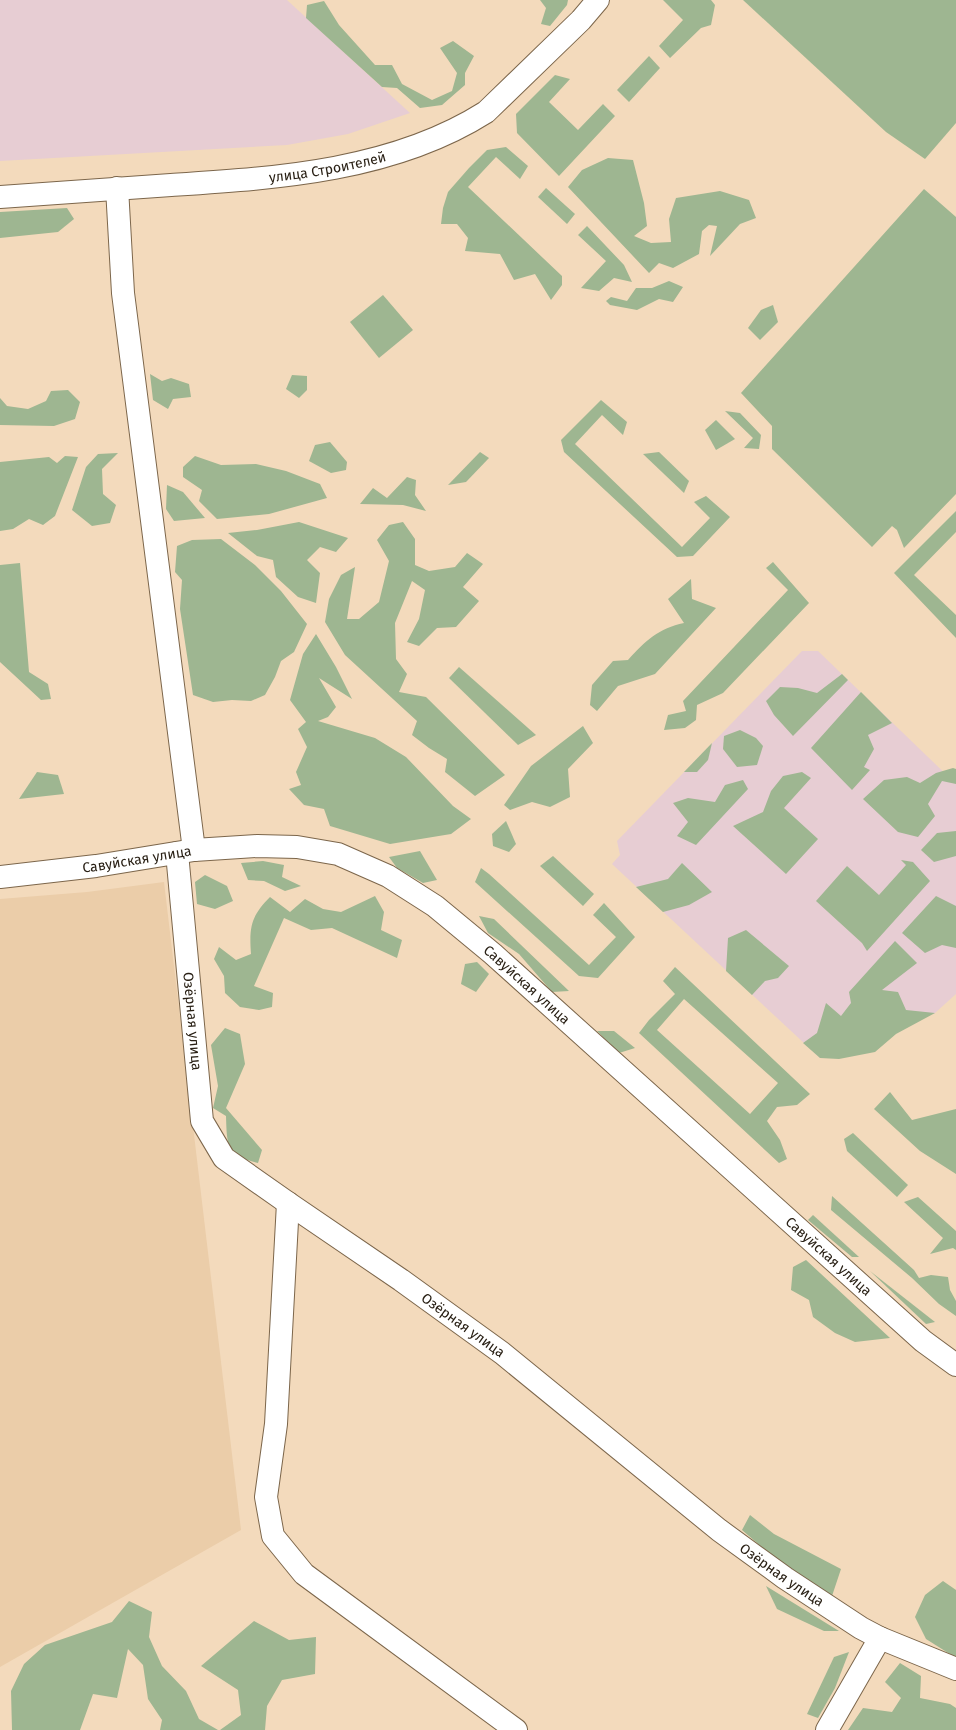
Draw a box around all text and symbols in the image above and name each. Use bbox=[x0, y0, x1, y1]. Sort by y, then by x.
street label: улица Строителей bbox=[268, 148, 388, 186]
street label: Савуйская улица bbox=[81, 842, 193, 876]
street label: Савуйская улица bbox=[480, 941, 574, 1028]
street label: Озёрная улица bbox=[180, 971, 206, 1071]
street label: Савуйская улица bbox=[782, 1213, 875, 1299]
street label: Озёрная улица bbox=[418, 1289, 508, 1361]
street label: Озёрная улица bbox=[736, 1539, 827, 1610]

